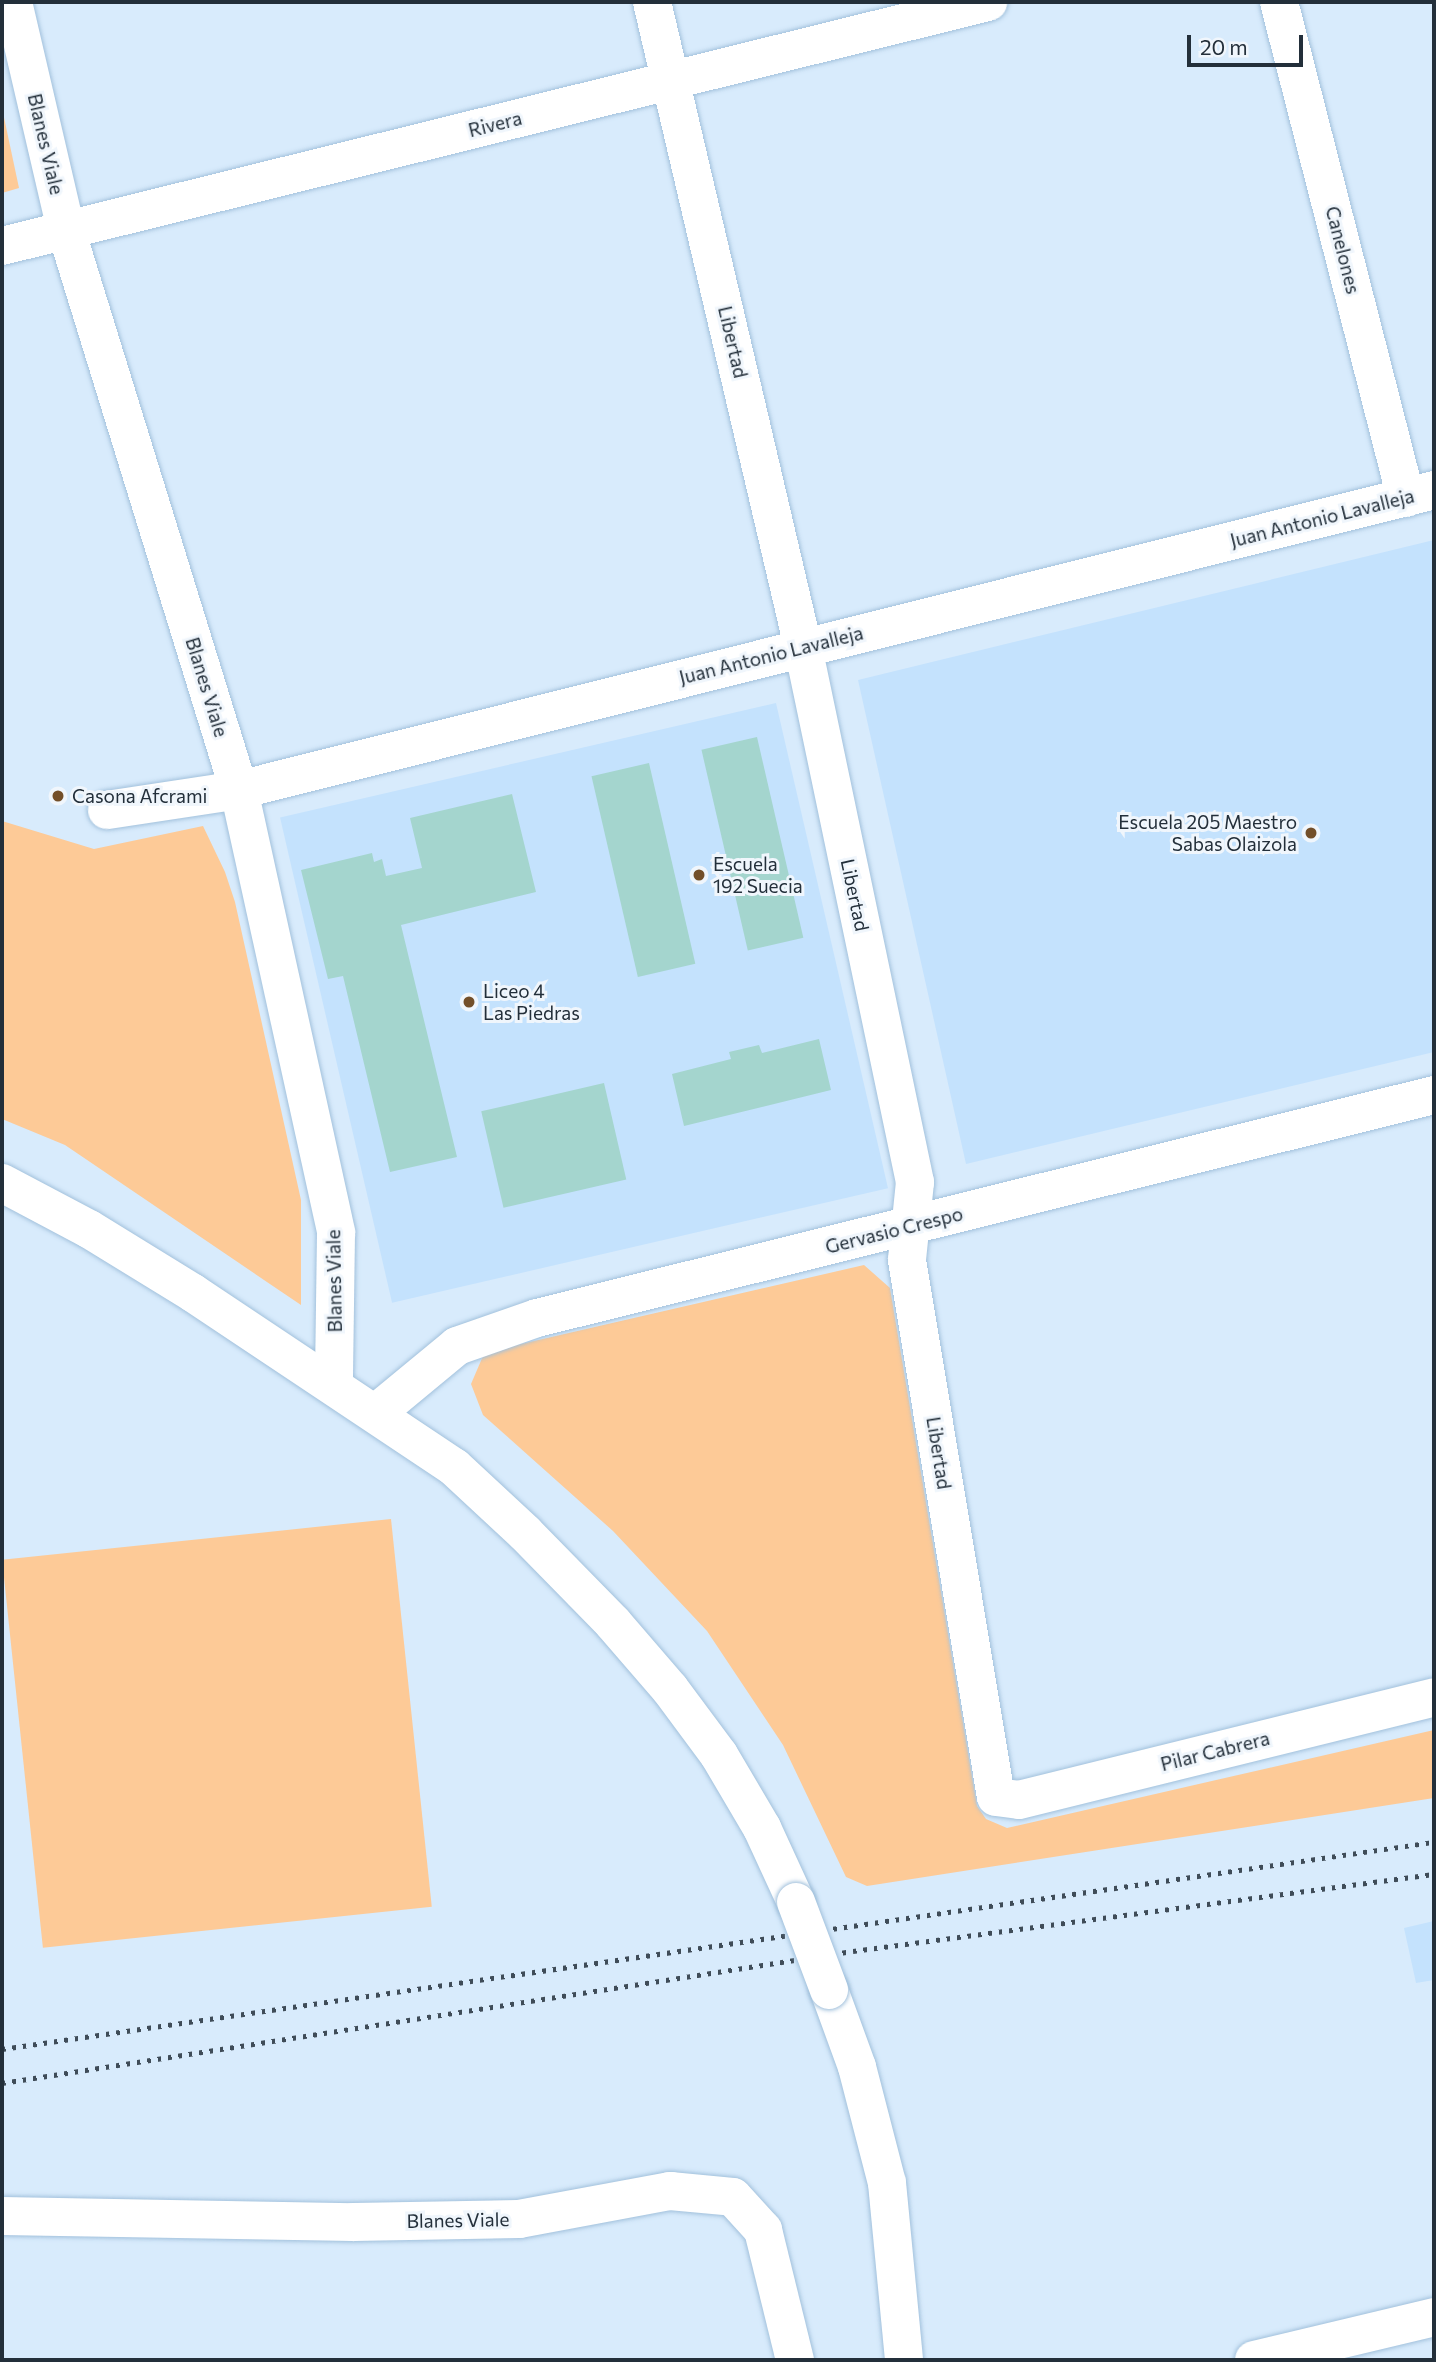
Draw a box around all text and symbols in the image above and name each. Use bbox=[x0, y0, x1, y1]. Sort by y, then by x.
scale bar bbox=[1191, 21, 1306, 65]
text: 20 m bbox=[1200, 34, 1248, 59]
street label: Blanes Viale bbox=[23, 91, 69, 197]
street label: Rivera bbox=[466, 106, 524, 142]
street label: Canelones bbox=[1321, 204, 1365, 296]
street label: Libertad bbox=[714, 304, 752, 380]
street label: Juan Antonio Lavalleja bbox=[1228, 484, 1416, 552]
street label: Juan Antonio Lavalleja bbox=[677, 621, 865, 689]
street label: Blanes Viale bbox=[181, 634, 233, 740]
place label: Casona Afcrami bbox=[72, 785, 207, 807]
marker: Casona Afcrami bbox=[50, 788, 66, 804]
place label: Escuela 205 Maestro Sabas Olaizola bbox=[1118, 811, 1297, 855]
marker: Escuela 205 Maestro Sabas Olaizola bbox=[1303, 825, 1319, 841]
place label: Escuela 192 Suecia bbox=[713, 853, 803, 897]
street label: Libertad bbox=[836, 857, 874, 933]
marker: Escuela 192 Suecia bbox=[691, 867, 707, 883]
place label: Liceo 4 Las Piedras bbox=[483, 980, 580, 1024]
marker: Liceo 4 Las Piedras bbox=[461, 994, 477, 1010]
street label: Gervasio Crespo bbox=[823, 1202, 965, 1258]
street label: Blanes Viale bbox=[322, 1229, 346, 1333]
street label: Libertad bbox=[922, 1415, 956, 1491]
street label: Pilar Cabrera bbox=[1158, 1726, 1272, 1776]
street label: Blanes Viale bbox=[406, 2208, 510, 2232]

